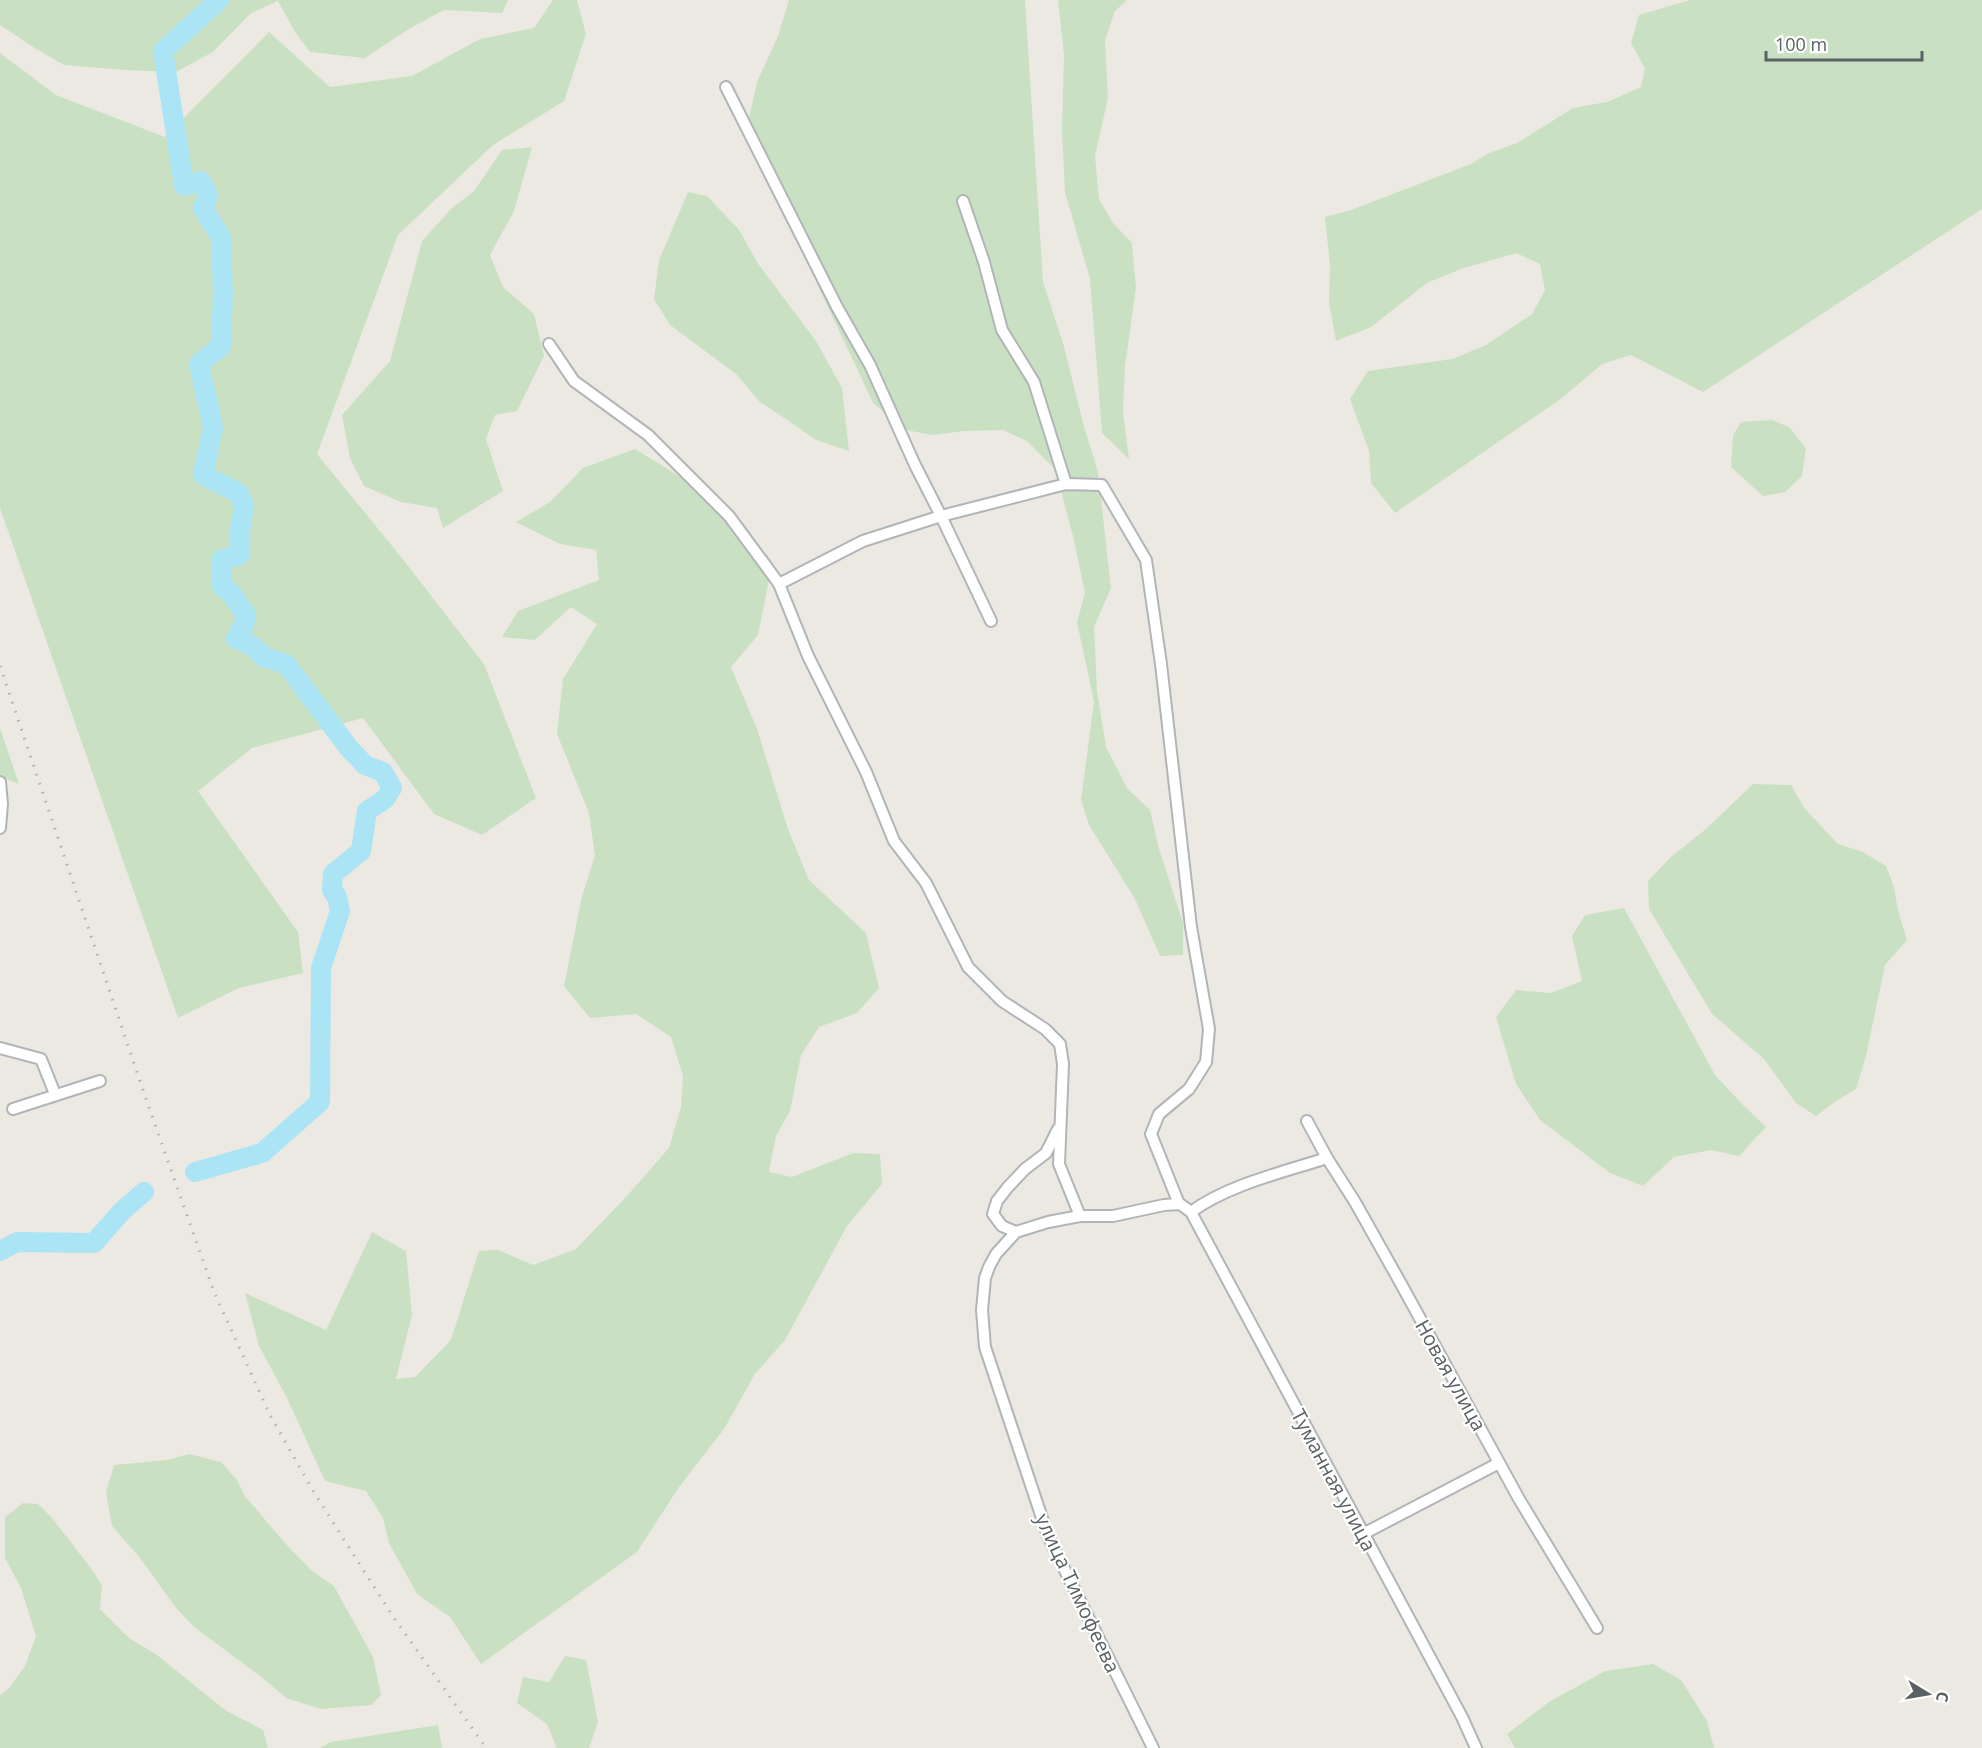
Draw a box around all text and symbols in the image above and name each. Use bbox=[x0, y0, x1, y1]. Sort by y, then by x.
scale bar bbox=[1766, 24, 1922, 62]
text: 100 m bbox=[1775, 32, 1827, 56]
street label: Новая улица bbox=[1409, 1314, 1493, 1436]
street label: Туманная улица bbox=[1285, 1404, 1383, 1556]
street label: улица Тимофеева bbox=[1029, 1509, 1127, 1677]
north arrow bbox=[1898, 1664, 1958, 1724]
text: С bbox=[1931, 1690, 1954, 1704]

